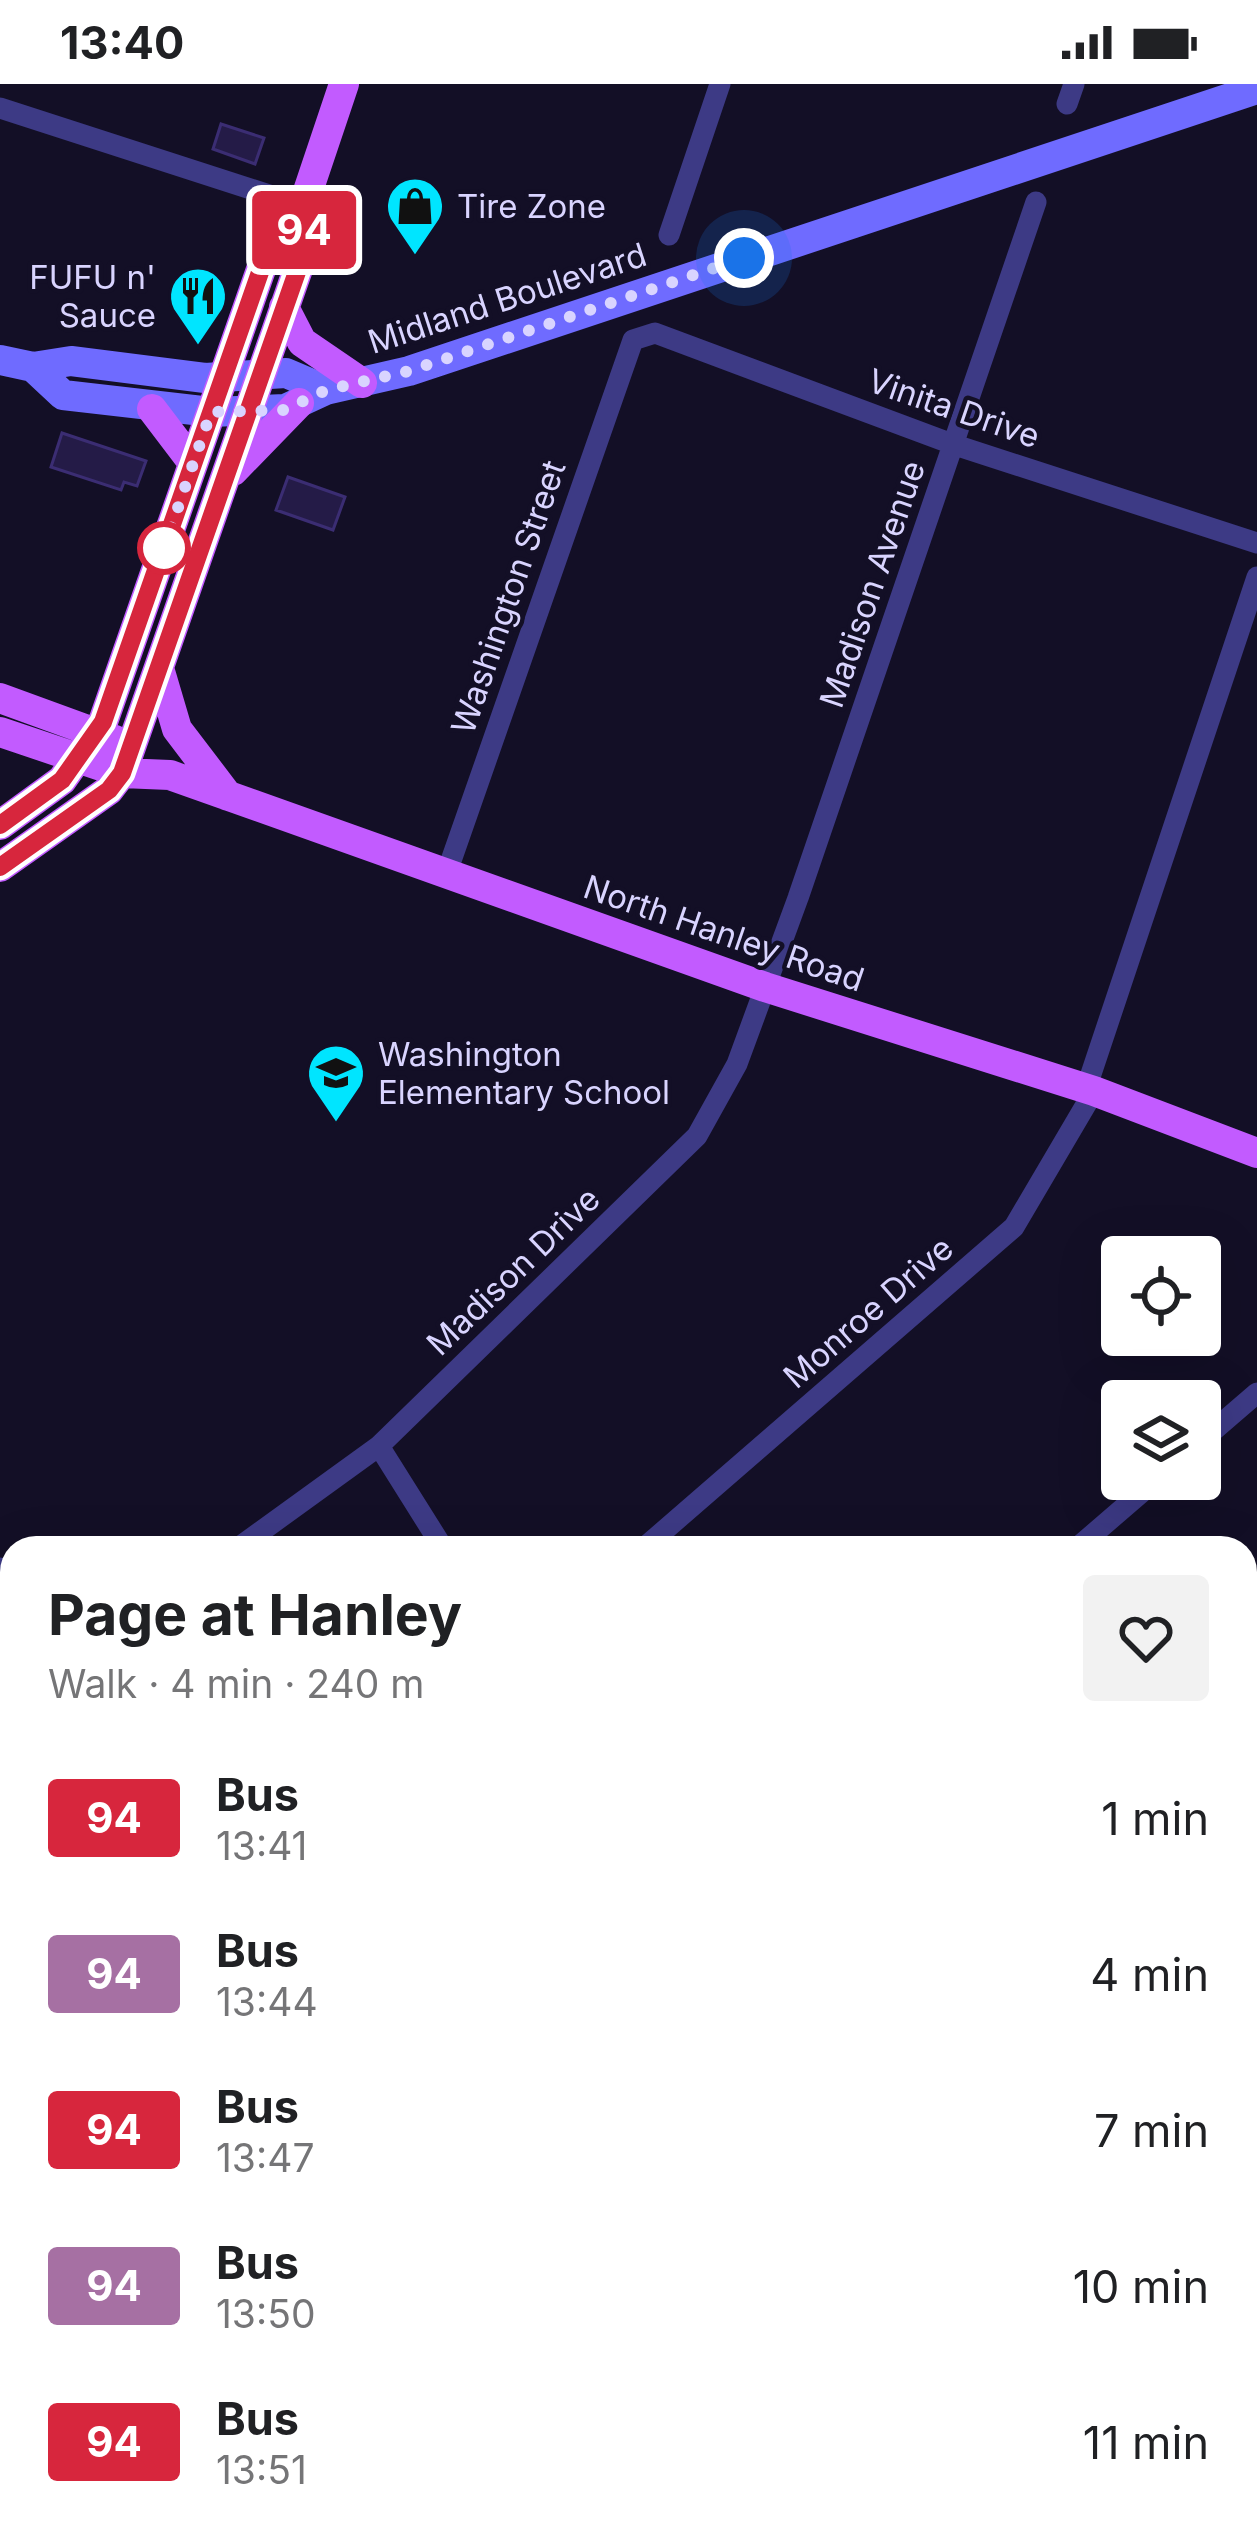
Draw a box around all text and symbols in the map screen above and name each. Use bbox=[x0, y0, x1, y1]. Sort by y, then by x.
text: 13:40 bbox=[60, 15, 184, 70]
shop icon: Tire Zone bbox=[384, 175, 446, 257]
place label: Tire Zone bbox=[457, 186, 606, 226]
line badge: 94 bbox=[250, 191, 358, 269]
text: 94 bbox=[276, 204, 332, 255]
your location bbox=[714, 228, 774, 288]
street label: Midland Boulevard bbox=[363, 234, 651, 362]
place label: FUFU n' Sauce bbox=[29, 257, 156, 335]
restaurant icon: FUFU n' Sauce bbox=[167, 265, 229, 347]
street label: Vinita Drive bbox=[863, 360, 1045, 456]
street label: Washington Street bbox=[443, 455, 574, 739]
street label: Madison Avenue bbox=[811, 455, 933, 713]
unlabelled marker bbox=[139, 523, 189, 573]
street label: North Hanley Road bbox=[579, 866, 869, 1000]
place label: Washington Elementary School bbox=[378, 1034, 670, 1112]
school or university icon: Washington Elementary School bbox=[305, 1042, 367, 1124]
street label: Madison Drive bbox=[418, 1179, 608, 1363]
street label: Monroe Drive bbox=[775, 1228, 961, 1396]
map controls bbox=[1101, 1236, 1221, 1500]
button: locate bbox=[1101, 1236, 1221, 1356]
button: layers bbox=[1101, 1380, 1221, 1500]
button: heart bbox=[1083, 1575, 1209, 1701]
text: Page at Hanley bbox=[48, 1580, 462, 1649]
text: Walk · 4 min · 240 m bbox=[48, 1660, 424, 1707]
text: Bus bbox=[216, 1767, 299, 1822]
text: 1 min bbox=[1101, 1791, 1209, 1846]
text: 94 bbox=[86, 1792, 142, 1843]
text: 13:41 bbox=[216, 1822, 307, 1869]
text: Bus bbox=[216, 1923, 299, 1978]
text: 4 min bbox=[1090, 1947, 1209, 2002]
text: 94 bbox=[86, 1948, 142, 1999]
text: 13:44 bbox=[216, 1978, 318, 2025]
text: Bus bbox=[216, 2079, 299, 2134]
text: 7 min bbox=[1094, 2103, 1209, 2158]
text: 94 bbox=[86, 2104, 142, 2155]
text: 13:47 bbox=[216, 2134, 314, 2181]
text: Bus bbox=[216, 2235, 299, 2290]
text: 10 min bbox=[1073, 2259, 1209, 2314]
text: 94 bbox=[86, 2260, 142, 2311]
text: 13:50 bbox=[216, 2290, 316, 2337]
text: Bus bbox=[216, 2391, 299, 2446]
text: 11 min bbox=[1083, 2415, 1209, 2470]
text: 94 bbox=[86, 2416, 142, 2467]
text: 13:51 bbox=[216, 2446, 307, 2493]

